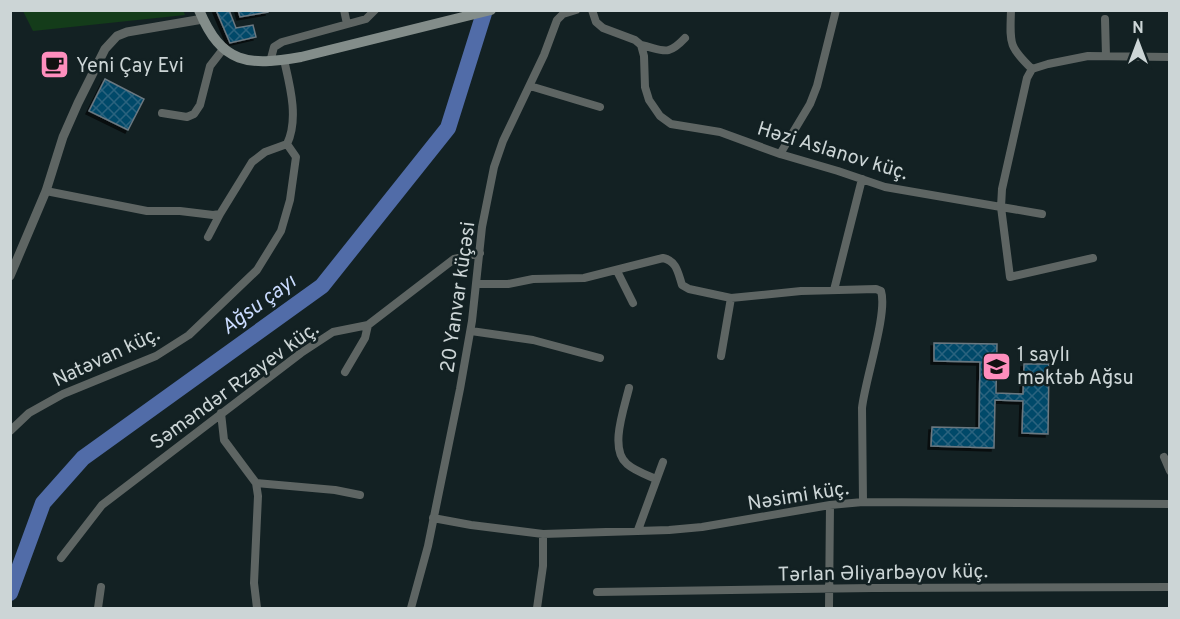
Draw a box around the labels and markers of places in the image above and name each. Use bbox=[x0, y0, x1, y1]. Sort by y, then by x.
cafe icon: Yeni Çay Evi bbox=[39, 49, 71, 81]
place label: Yeni Çay Evi bbox=[76, 54, 184, 80]
place label: 1 saylı məktəb Ağsu bbox=[1017, 343, 1134, 392]
school or university icon: 1 saylı məktəb Ağsu bbox=[980, 350, 1012, 382]

